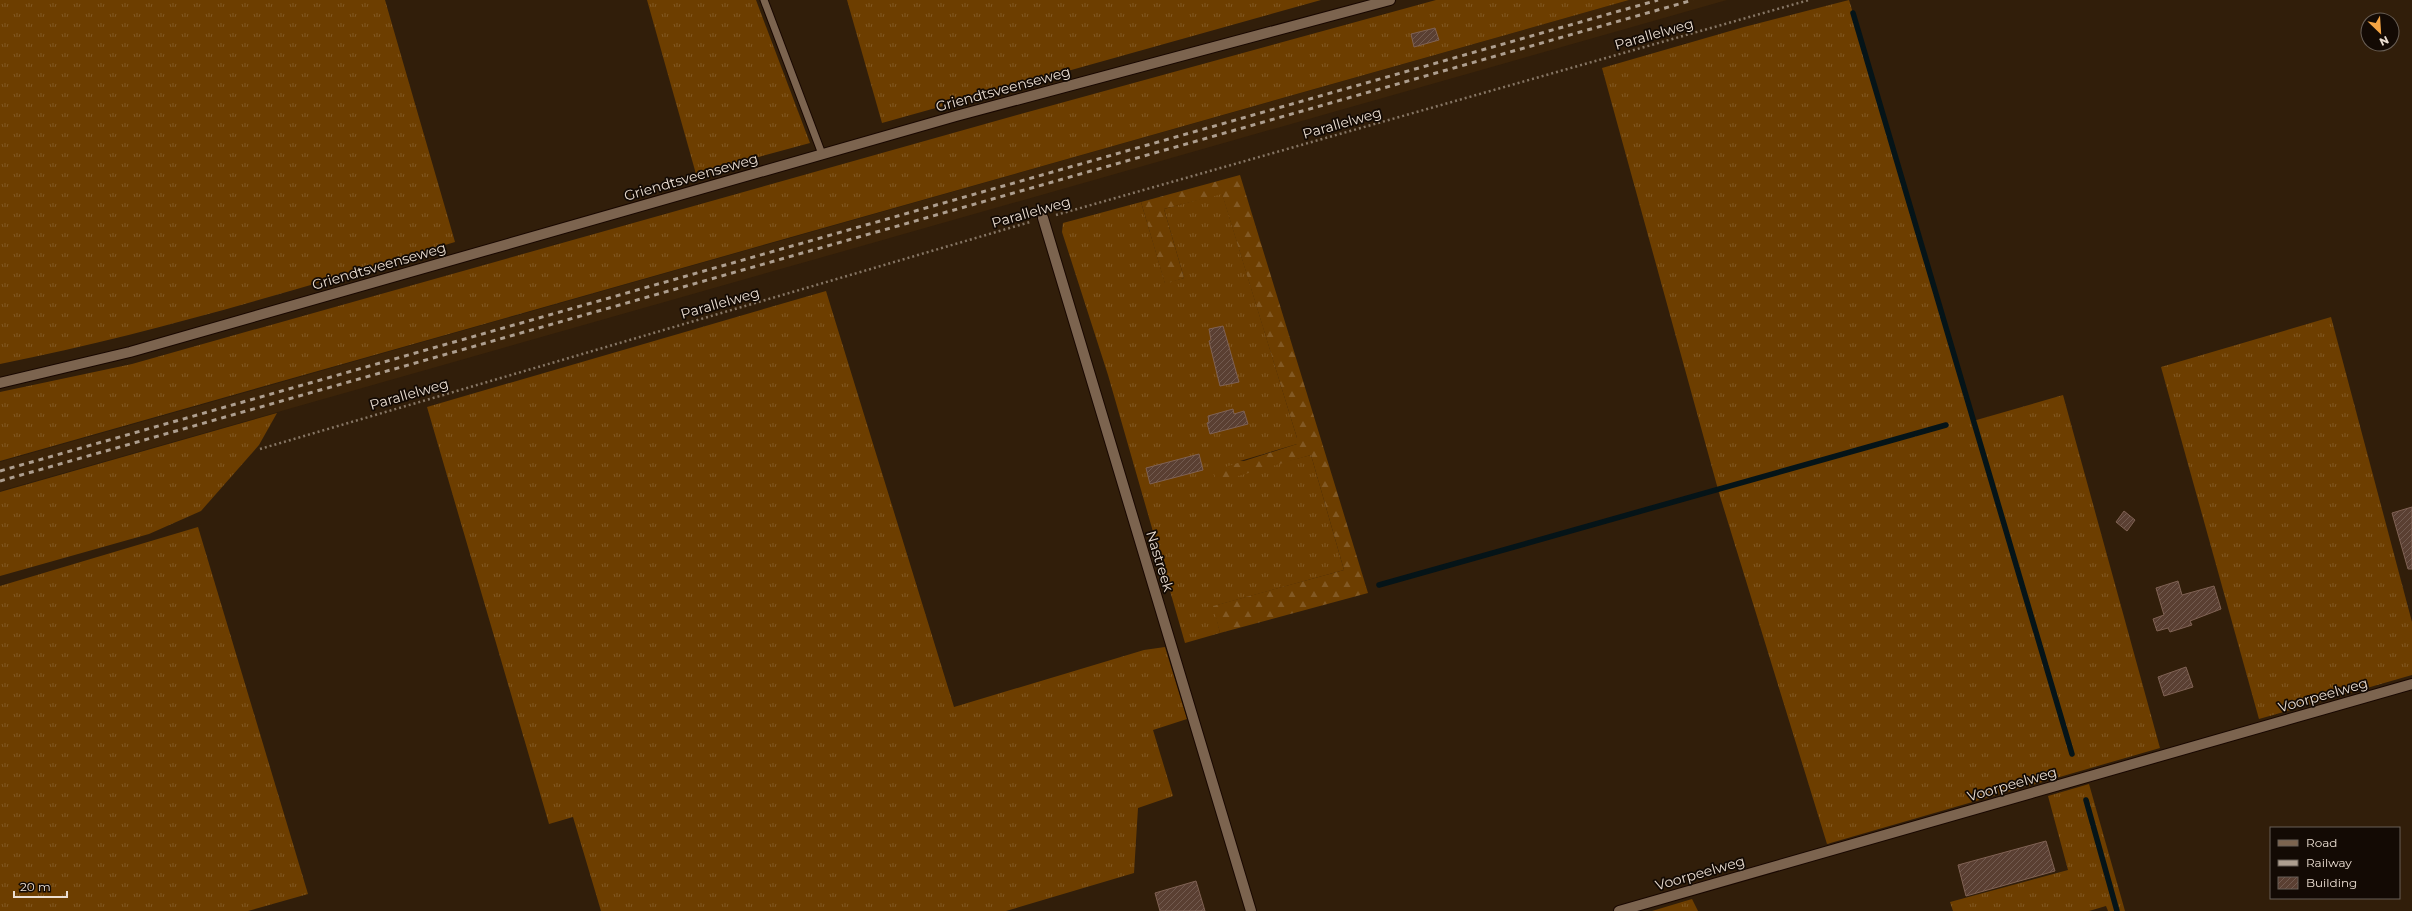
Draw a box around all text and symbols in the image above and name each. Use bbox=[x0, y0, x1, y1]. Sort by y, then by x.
north arrow bbox=[2360, 12, 2400, 52]
street label: Parallelweg bbox=[1612, 14, 1696, 54]
text: N bbox=[2377, 33, 2391, 49]
street label: Griendtsveenseweg bbox=[934, 62, 1072, 116]
street label: Parallelweg bbox=[1300, 103, 1384, 143]
street label: Griendtsveenseweg bbox=[622, 149, 760, 205]
street label: Parallelweg bbox=[989, 192, 1073, 232]
street label: Griendtsveenseweg bbox=[310, 238, 448, 294]
street label: Parallelweg bbox=[678, 283, 762, 323]
street label: Parallelweg bbox=[367, 374, 451, 414]
street label: Nastreek bbox=[1142, 528, 1178, 594]
street label: Voorpeelweg bbox=[2276, 674, 2370, 716]
street label: Voorpeelweg bbox=[1965, 763, 2059, 805]
legend bbox=[2270, 827, 2400, 899]
text: Road bbox=[2306, 835, 2337, 850]
street label: Voorpeelweg bbox=[1653, 852, 1747, 894]
text: Railway bbox=[2306, 855, 2352, 870]
scale bar bbox=[14, 873, 67, 899]
text: Building bbox=[2306, 875, 2357, 890]
text: 20 m bbox=[20, 879, 51, 894]

